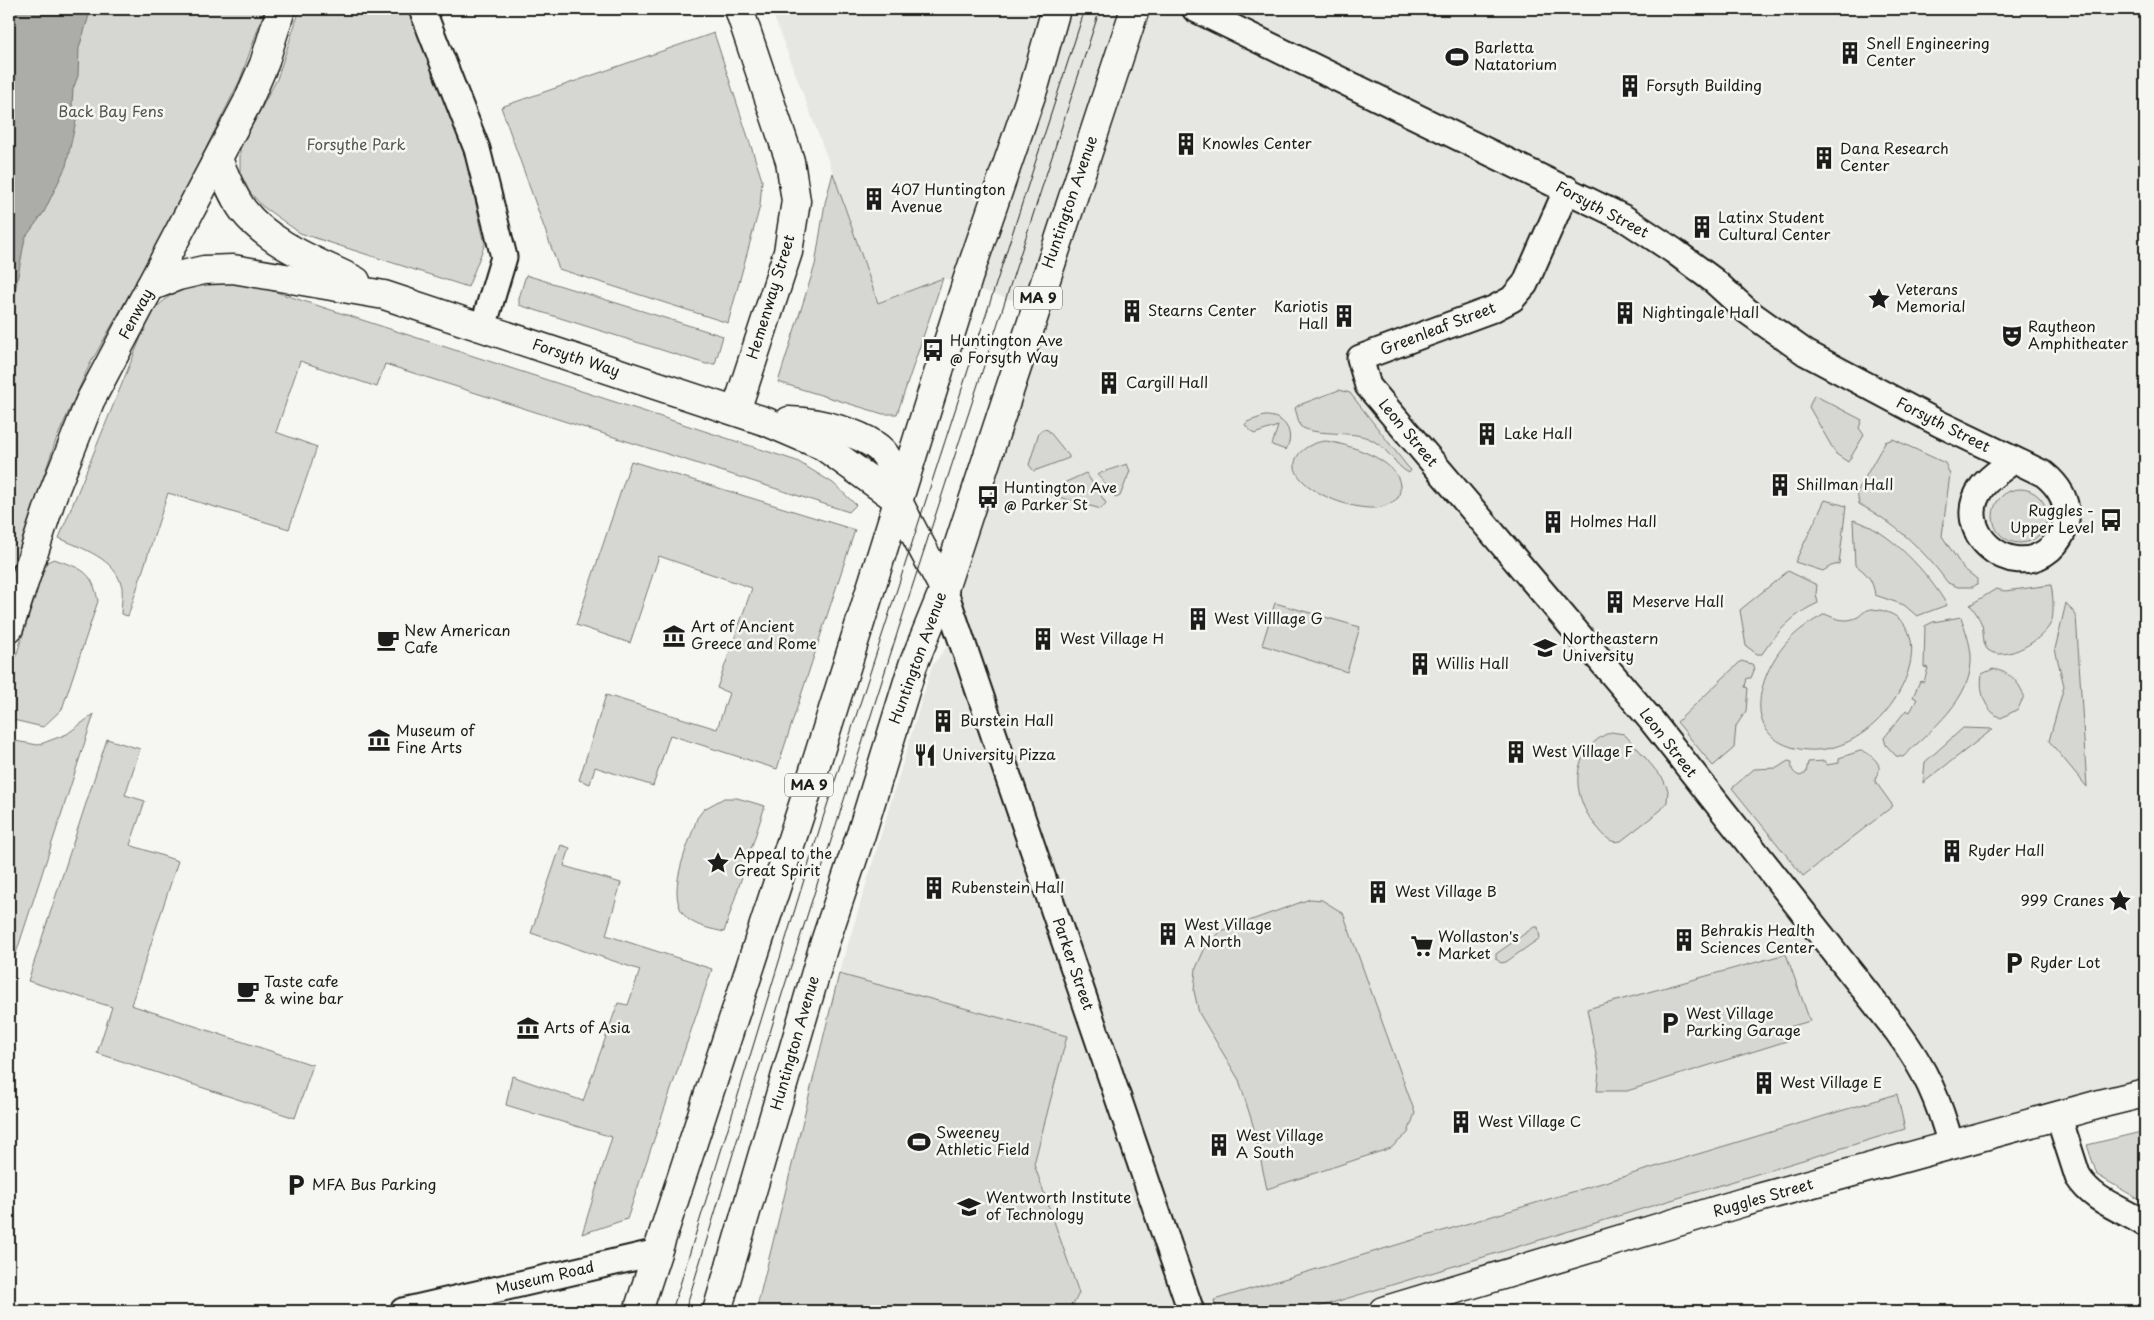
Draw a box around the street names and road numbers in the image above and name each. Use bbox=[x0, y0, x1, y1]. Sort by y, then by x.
street label: Huntington Avenue bbox=[1035, 132, 1102, 271]
street label: Forsyth Street bbox=[1552, 174, 1653, 243]
street label: Hemenway Street bbox=[740, 231, 799, 362]
street label: Fenway bbox=[112, 284, 158, 343]
road number: MA 9 bbox=[1014, 286, 1062, 310]
street label: Greenleaf Street bbox=[1376, 295, 1499, 360]
street label: Forsyth Way bbox=[530, 332, 623, 382]
street label: Forsyth Street bbox=[1893, 390, 1995, 457]
street label: Leon Street bbox=[1374, 393, 1444, 471]
street label: Huntington Avenue bbox=[882, 588, 951, 727]
street label: Leon Street bbox=[1635, 702, 1704, 782]
road number: MA 9 bbox=[785, 774, 833, 796]
street label: Parker Street bbox=[1048, 914, 1101, 1013]
street label: Huntington Avenue bbox=[763, 973, 824, 1113]
street label: Ruggles Street bbox=[1710, 1171, 1815, 1222]
street label: Museum Road bbox=[493, 1254, 596, 1299]

